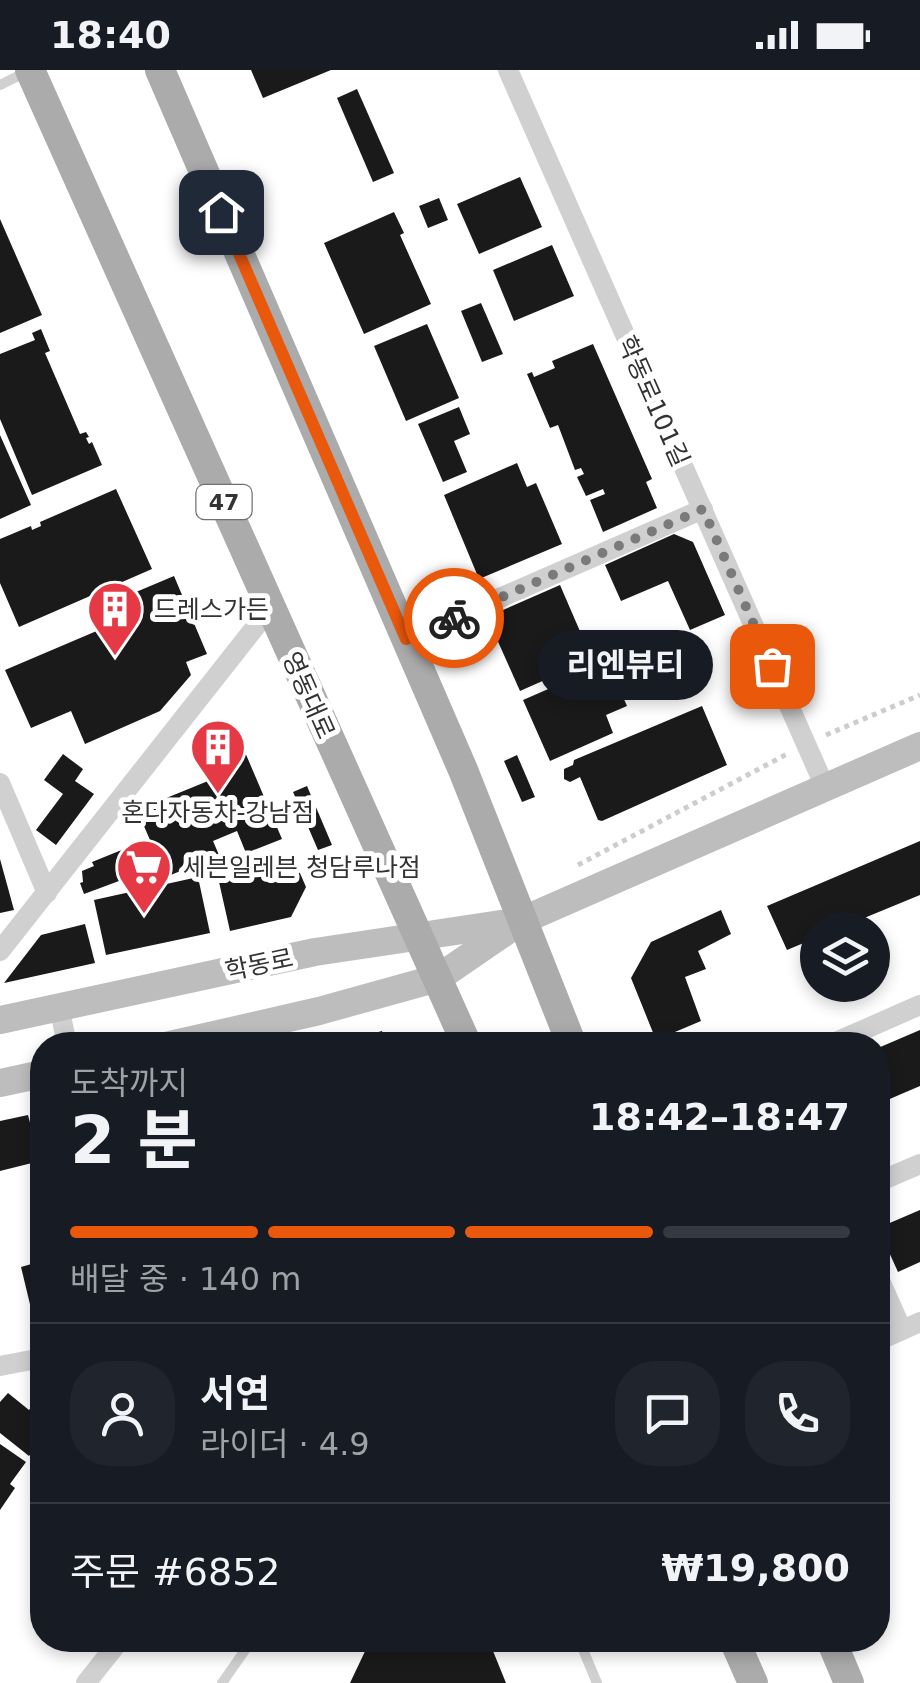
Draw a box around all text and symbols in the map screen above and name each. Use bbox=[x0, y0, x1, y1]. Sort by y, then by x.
text: 18:40 bbox=[50, 13, 171, 57]
pin bbox=[179, 170, 264, 255]
icon: home bbox=[194, 185, 249, 240]
street label: 학동로101길 bbox=[612, 331, 695, 471]
road number: 47 bbox=[196, 485, 252, 519]
courier bbox=[404, 568, 504, 668]
building icon: 드레스가든 bbox=[85, 579, 145, 658]
icon: bike bbox=[427, 591, 482, 646]
place label: 드레스가든 bbox=[154, 595, 269, 624]
pin bbox=[730, 624, 815, 709]
callout: 리엔뷰티 bbox=[537, 631, 712, 701]
icon: bag bbox=[745, 639, 800, 694]
text: 리엔뷰티 bbox=[567, 646, 684, 684]
street label: 영동대로 bbox=[277, 647, 341, 743]
building icon: 혼다자동차-강남점 bbox=[188, 717, 248, 796]
place label: 혼다자동차-강남점 bbox=[121, 798, 315, 827]
supermarket icon: 세븐일레븐 청담루나점 bbox=[114, 837, 174, 916]
place label: 세븐일레븐 청담루나점 bbox=[183, 853, 421, 882]
map controls bbox=[800, 912, 890, 1002]
button: layers bbox=[800, 912, 890, 1002]
street label: 학동로 bbox=[222, 943, 296, 986]
text: 도착까지 bbox=[70, 1064, 188, 1102]
text: 18:42–18:47 bbox=[589, 1095, 850, 1139]
text: 2 분 bbox=[70, 1103, 198, 1178]
text: 배달 중 · 140 m bbox=[70, 1260, 301, 1298]
button: person bbox=[70, 1361, 175, 1466]
button: chat bbox=[615, 1361, 720, 1466]
button: phone bbox=[745, 1361, 850, 1466]
text: 서연 bbox=[200, 1372, 270, 1416]
text: 라이더 · 4.9 bbox=[200, 1425, 370, 1463]
text: ₩19,800 bbox=[661, 1546, 850, 1590]
text: 주문 #6852 bbox=[70, 1550, 281, 1594]

